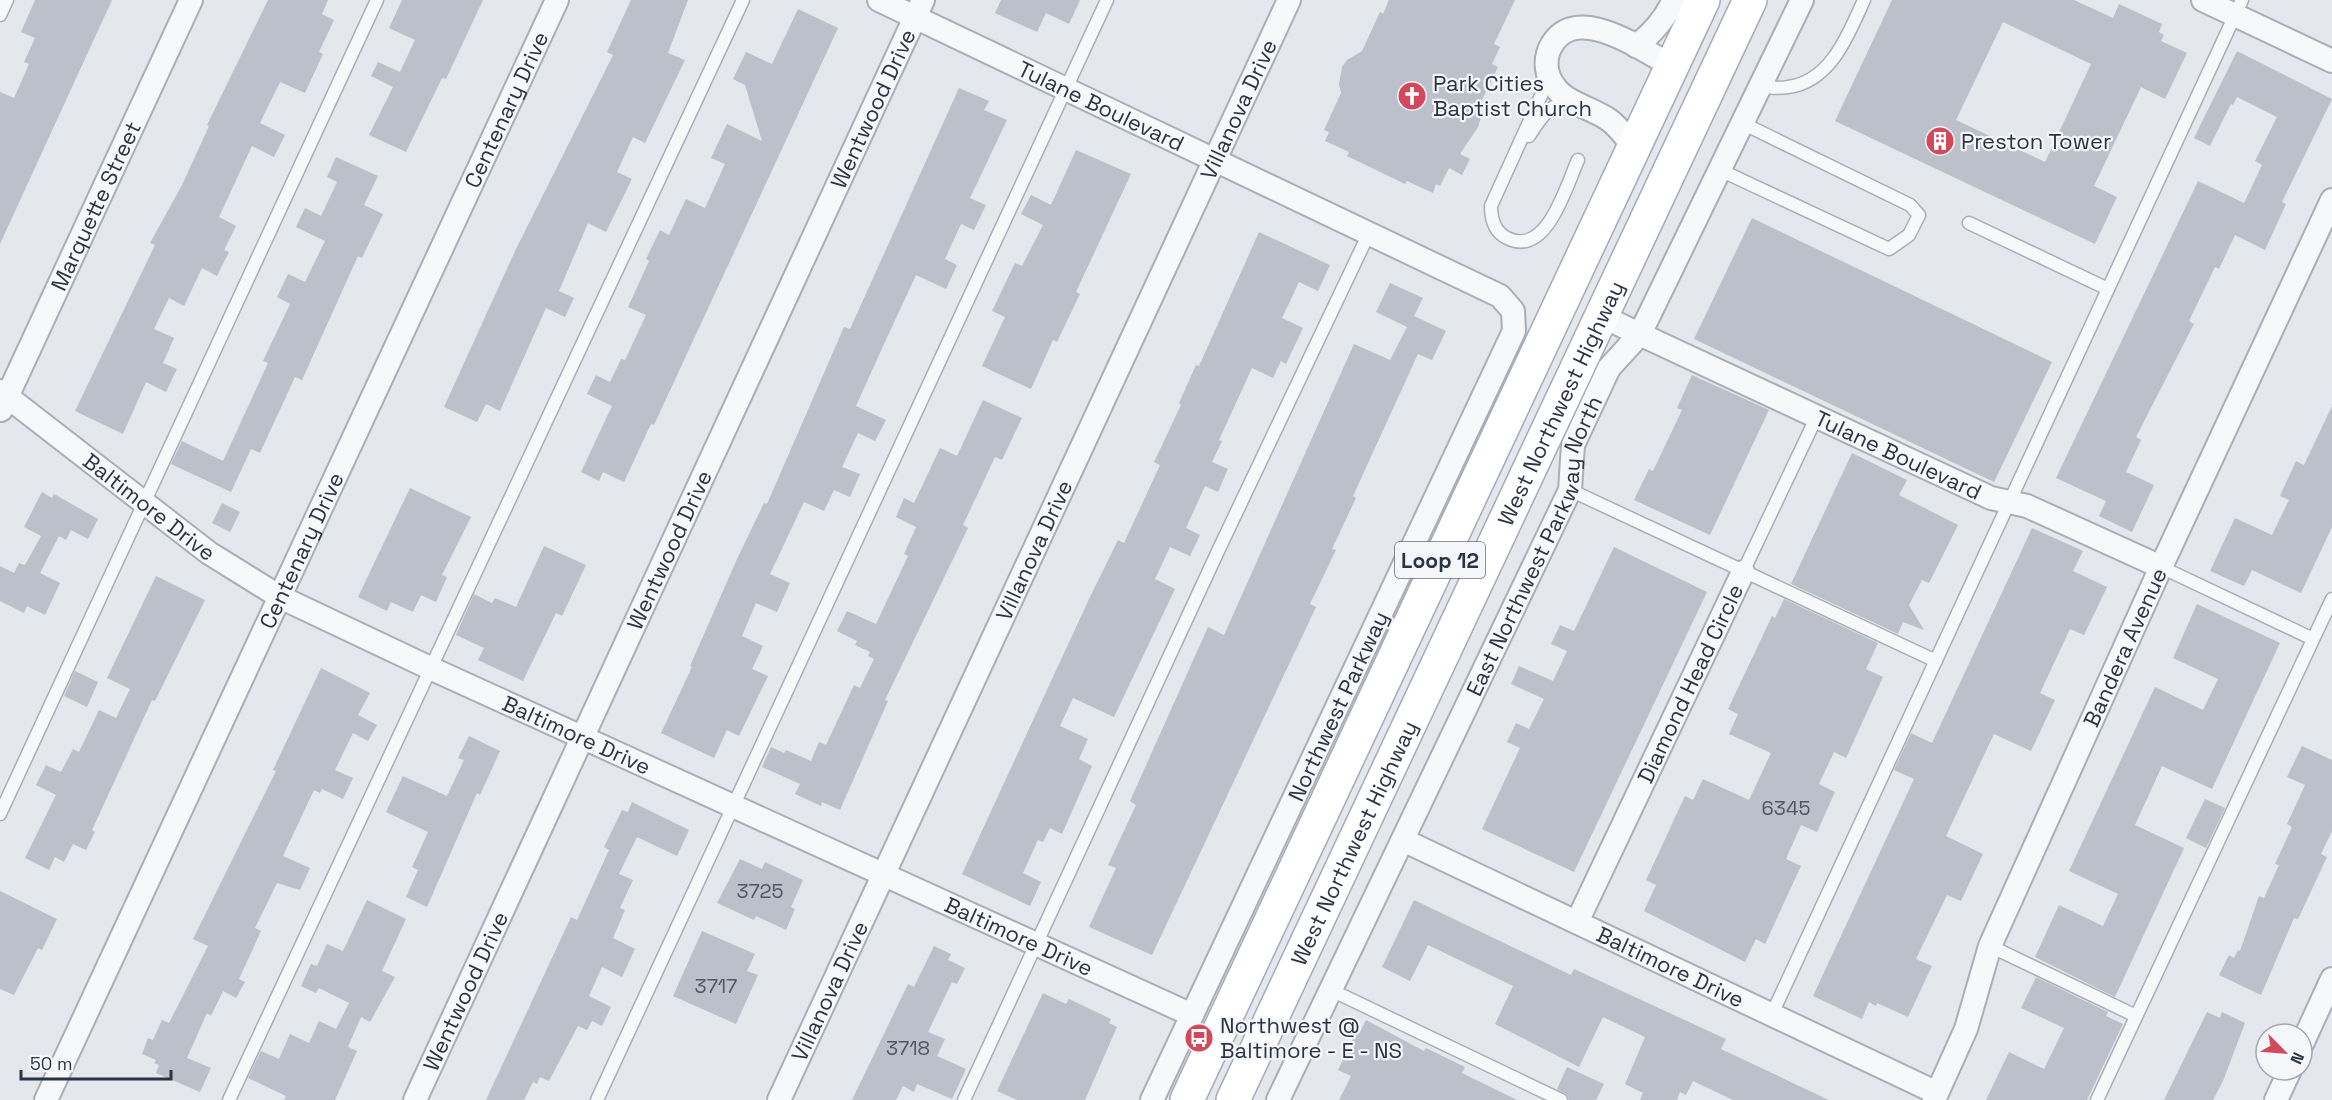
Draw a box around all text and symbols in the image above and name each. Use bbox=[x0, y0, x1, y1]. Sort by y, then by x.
street label: Wentwood Drive bbox=[824, 24, 922, 193]
street label: Centenary Drive bbox=[458, 27, 554, 192]
street label: Villanova Drive bbox=[1194, 35, 1283, 184]
street label: Tulane Boulevard bbox=[1013, 54, 1189, 157]
place label: Park Cities Baptist Church bbox=[1433, 69, 1592, 122]
church icon: Park Cities Baptist Church bbox=[1396, 80, 1428, 112]
street label: Marquette Street bbox=[44, 117, 147, 295]
building icon: Preston Tower bbox=[1924, 125, 1956, 157]
place label: Preston Tower bbox=[1961, 127, 2111, 155]
street label: West Northwest Highway bbox=[1491, 276, 1630, 530]
street label: East Northwest Parkway North bbox=[1460, 391, 1608, 700]
street label: Tulane Boulevard bbox=[1810, 404, 1986, 506]
street label: Baltimore Drive bbox=[78, 447, 221, 567]
street label: Wentwood Drive bbox=[620, 466, 718, 634]
street label: Centenary Drive bbox=[253, 468, 350, 633]
street label: Villanova Drive bbox=[989, 476, 1079, 625]
road number: Loop 12 bbox=[1395, 542, 1485, 578]
street label: Bandera Avenue bbox=[2077, 563, 2173, 731]
street label: Diamond Head Circle bbox=[1631, 579, 1749, 788]
street label: Northwest Parkway bbox=[1282, 606, 1394, 806]
street label: Baltimore Drive bbox=[498, 689, 655, 781]
street label: West Northwest Highway bbox=[1284, 716, 1423, 970]
house number: 6345 bbox=[1762, 795, 1810, 821]
house number: 3725 bbox=[736, 878, 784, 904]
street label: Baltimore Drive bbox=[940, 890, 1097, 982]
street label: Wentwood Drive bbox=[416, 907, 514, 1075]
street label: Villanova Drive bbox=[785, 916, 874, 1066]
street label: Baltimore Drive bbox=[1592, 920, 1749, 1014]
house number: 3717 bbox=[695, 973, 737, 999]
place label: Northwest @ Baltimore - E - NS bbox=[1220, 1011, 1402, 1064]
bus stop icon: Northwest @ Baltimore - E - NS bbox=[1183, 1022, 1215, 1054]
north arrow bbox=[2254, 1022, 2314, 1082]
house number: 3718 bbox=[886, 1035, 930, 1061]
scale bar bbox=[21, 1043, 171, 1081]
text: N bbox=[2285, 1049, 2309, 1067]
text: 50 m bbox=[30, 1052, 72, 1075]

